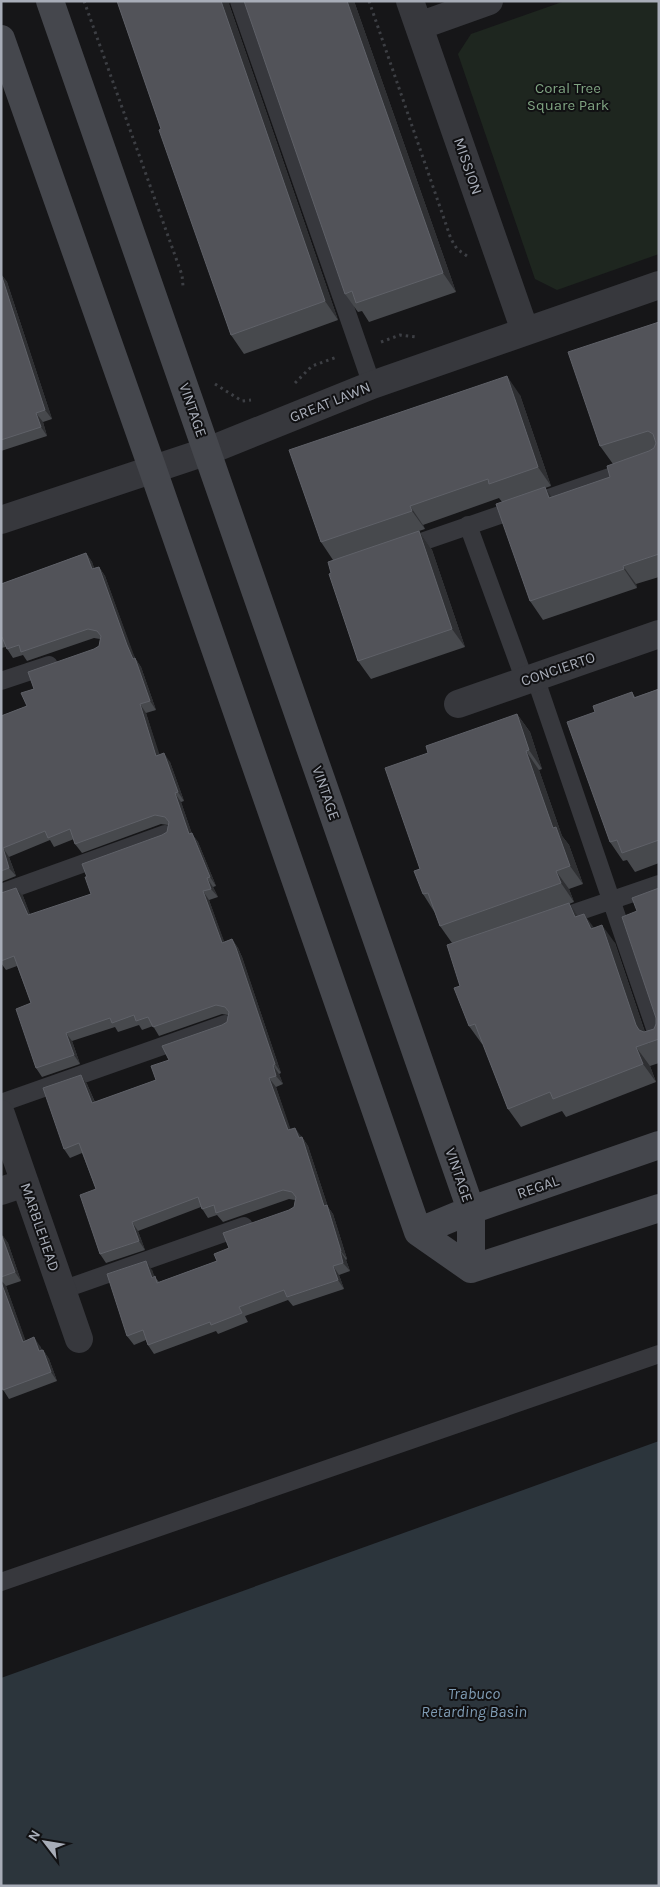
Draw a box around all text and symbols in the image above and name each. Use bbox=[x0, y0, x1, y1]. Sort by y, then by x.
park label: Coral Tree Square Park bbox=[527, 79, 609, 114]
street label: MISSION bbox=[450, 135, 486, 197]
street label: GREAT LAWN bbox=[287, 378, 373, 426]
street label: VINTAGE bbox=[175, 380, 211, 440]
street label: CONCIERTO bbox=[519, 648, 597, 690]
street label: VINTAGE bbox=[308, 763, 344, 823]
street label: VINTAGE bbox=[441, 1145, 477, 1205]
street label: REGAL bbox=[515, 1172, 561, 1202]
street label: MARBLEHEAD bbox=[16, 1180, 64, 1274]
water label: Trabuco Retarding Basin bbox=[421, 1684, 527, 1721]
north arrow bbox=[20, 1817, 70, 1867]
text: N bbox=[24, 1827, 44, 1844]

